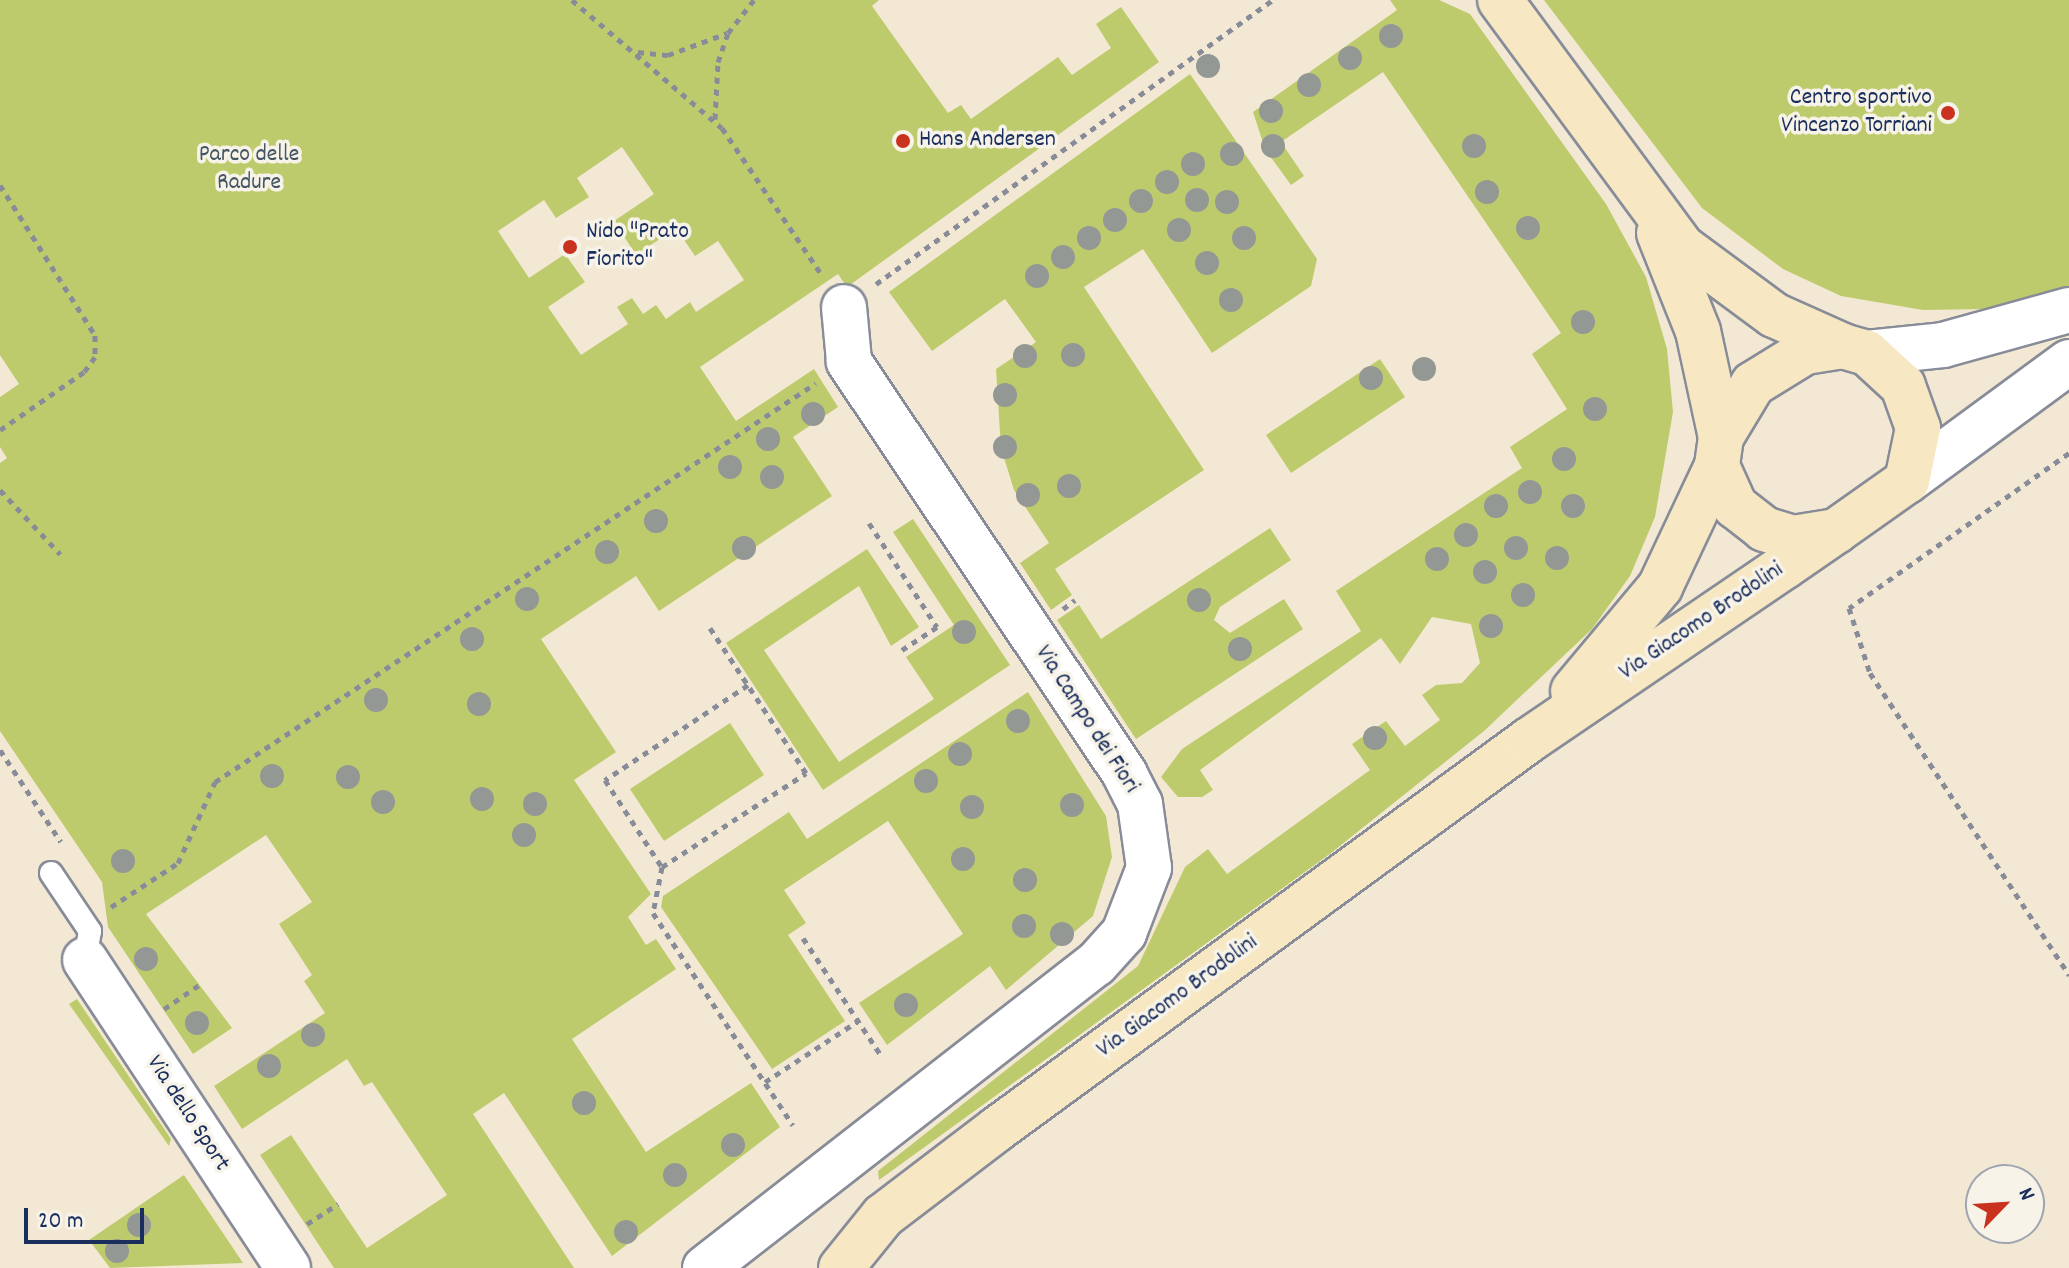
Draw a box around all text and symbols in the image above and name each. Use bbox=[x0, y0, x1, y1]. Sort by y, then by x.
place label: Centro sportivo Vincenzo Torriani bbox=[1781, 85, 1932, 141]
marker: Centro sportivo Vincenzo Torriani bbox=[1939, 104, 1957, 122]
place label: Hans Andersen bbox=[919, 127, 1056, 155]
marker: Hans Andersen bbox=[894, 132, 912, 150]
park label: Parco delle Radure bbox=[199, 142, 299, 198]
place label: Nido "Prato Fiorito" bbox=[586, 219, 689, 275]
marker: Nido "Prato Fiorito" bbox=[561, 238, 579, 256]
street label: Via Giacomo Brodolini bbox=[1614, 556, 1790, 688]
street label: Via Campo dei Fiori bbox=[1028, 641, 1144, 799]
street label: Via Giacomo Brodolini bbox=[1092, 929, 1264, 1065]
street label: Via dello Sport bbox=[139, 1051, 235, 1177]
north arrow bbox=[1965, 1164, 2045, 1244]
text: N bbox=[2009, 1183, 2042, 1206]
scale bar bbox=[28, 1192, 148, 1242]
text: 20 m bbox=[38, 1205, 84, 1239]

